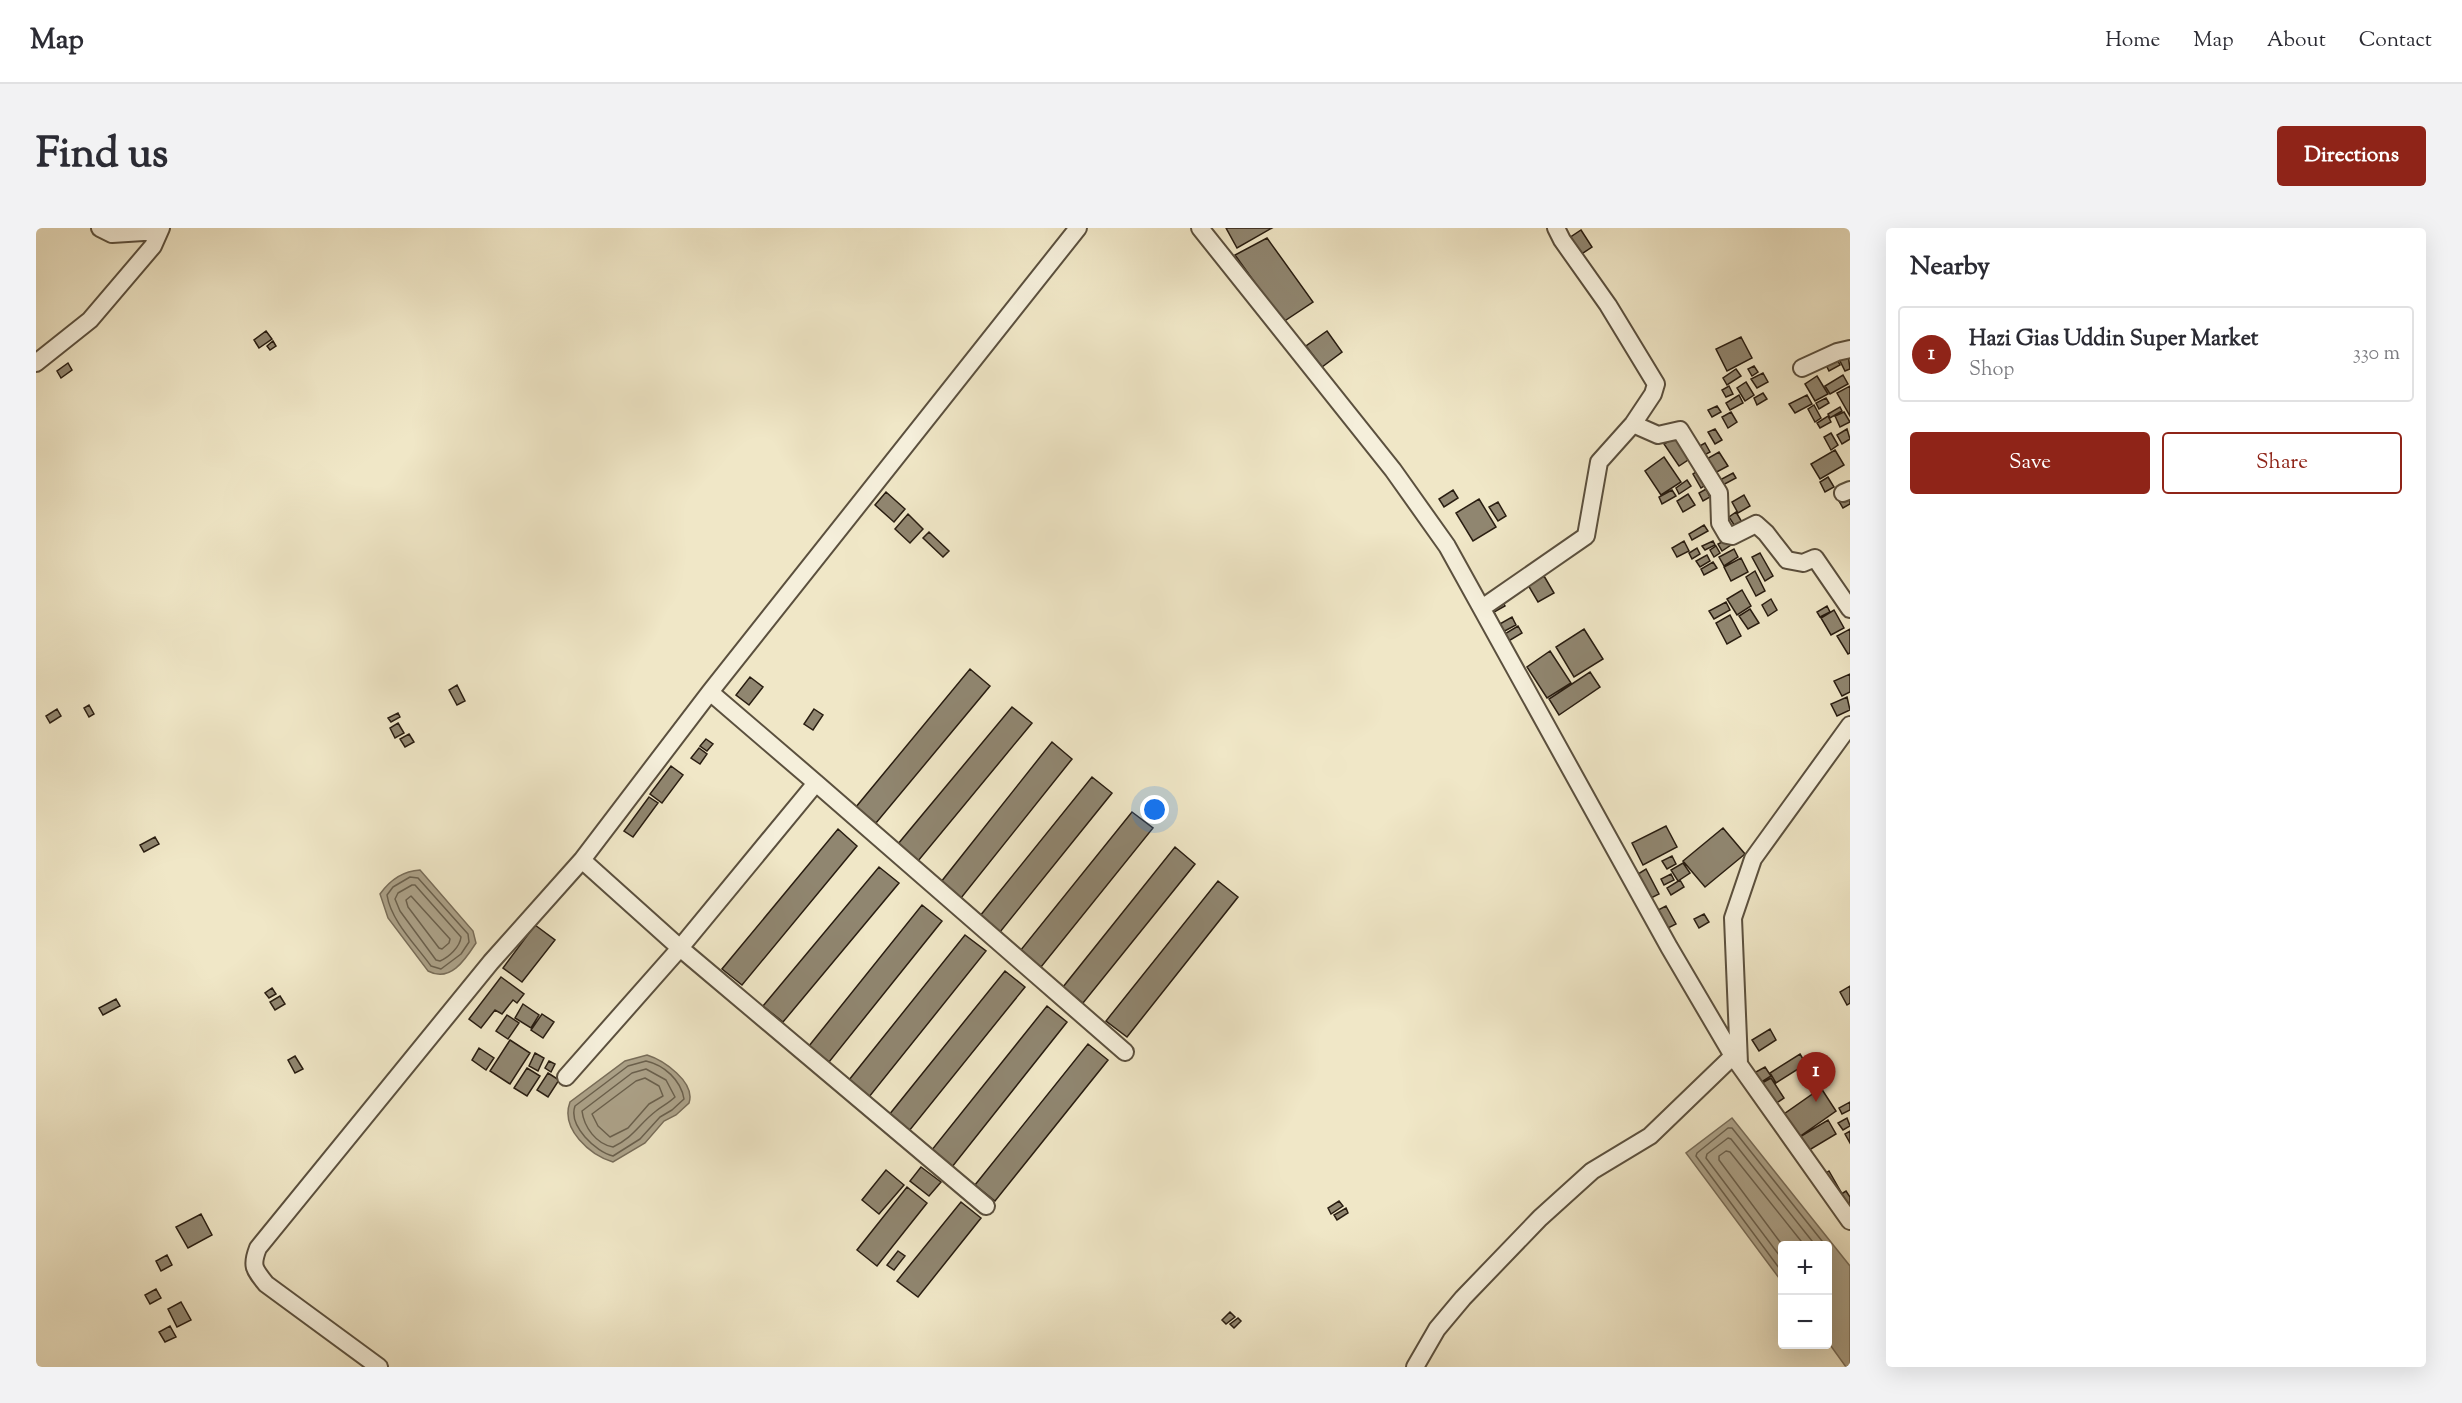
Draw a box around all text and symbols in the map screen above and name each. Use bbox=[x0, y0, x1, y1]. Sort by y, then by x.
text: Map bbox=[30, 21, 84, 61]
text: Home bbox=[2105, 26, 2160, 56]
text: Map bbox=[2193, 26, 2234, 56]
text: About bbox=[2267, 26, 2326, 56]
text: Contact bbox=[2359, 26, 2432, 56]
text: Find us bbox=[36, 126, 168, 186]
button: Directions bbox=[2277, 126, 2426, 186]
text: Nearby bbox=[1910, 249, 1990, 286]
text: Hazi Gias Uddin Super Market bbox=[1969, 324, 2258, 356]
text: 1 bbox=[1928, 340, 1935, 369]
text: 330 m bbox=[2353, 340, 2400, 369]
text: Shop bbox=[1969, 356, 2014, 385]
button: Save bbox=[1910, 432, 2150, 494]
button: Share bbox=[2162, 432, 2402, 494]
your location bbox=[1140, 795, 1169, 824]
pin: 1 bbox=[1796, 1052, 1836, 1102]
map controls bbox=[1778, 1241, 1832, 1349]
button: + bbox=[1778, 1241, 1832, 1295]
button: − bbox=[1778, 1295, 1832, 1349]

